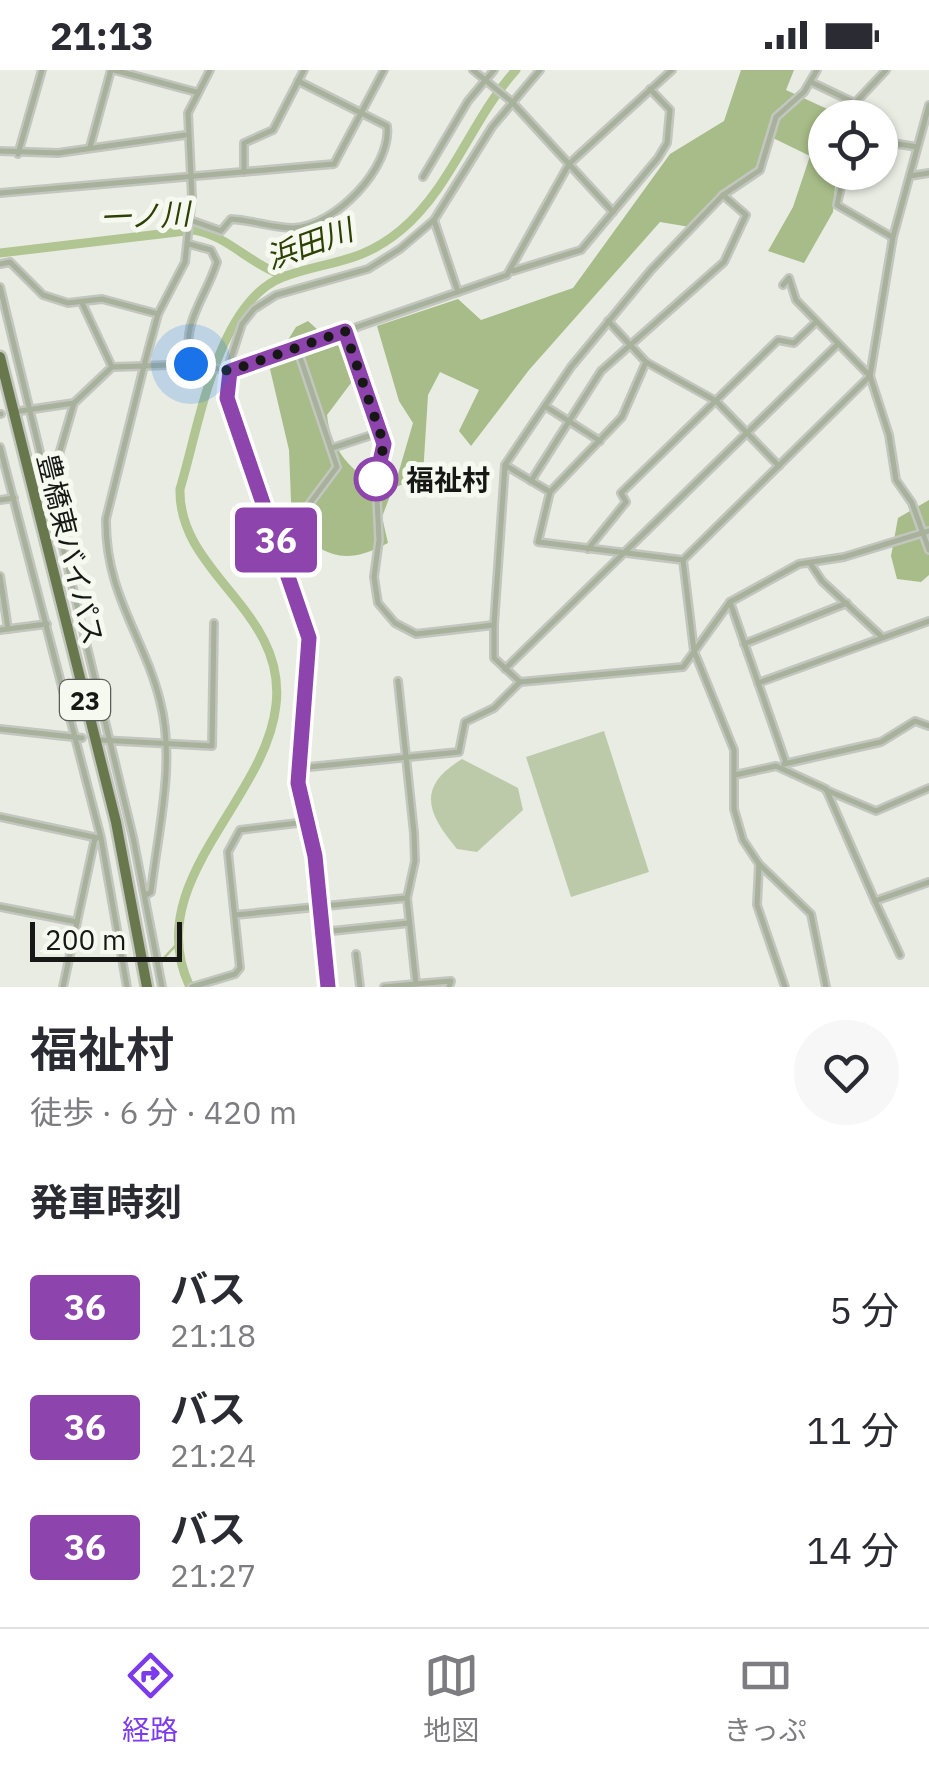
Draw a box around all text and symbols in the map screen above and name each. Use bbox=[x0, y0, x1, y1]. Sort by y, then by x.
text: 21:13 bbox=[50, 11, 154, 60]
map controls bbox=[808, 100, 898, 190]
button: locate bbox=[808, 100, 898, 190]
water label: 一ノ川 bbox=[99, 193, 194, 237]
water label: 浜田川 bbox=[260, 208, 361, 277]
your location bbox=[166, 339, 216, 389]
street label: 豊橋東バイパス bbox=[29, 450, 113, 648]
marker: 福祉村 bbox=[355, 458, 397, 500]
place label: 福祉村 bbox=[406, 461, 490, 498]
line badge: 36 bbox=[231, 508, 321, 572]
text: 36 bbox=[255, 517, 297, 563]
road number: 23 bbox=[60, 680, 110, 720]
scale bar bbox=[30, 917, 182, 961]
text: 200 m bbox=[45, 921, 126, 958]
text: 福祉村 bbox=[30, 1018, 174, 1080]
button: heart bbox=[794, 1020, 899, 1125]
text: 徒歩 · 6 分 · 420 m bbox=[30, 1091, 297, 1133]
text: 発車時刻 bbox=[30, 1177, 182, 1226]
text: バス bbox=[170, 1264, 246, 1313]
text: 36 bbox=[64, 1284, 106, 1330]
text: 5 分 bbox=[829, 1285, 899, 1334]
text: 21:18 bbox=[170, 1314, 256, 1356]
text: バス bbox=[170, 1384, 246, 1433]
text: 36 bbox=[64, 1404, 106, 1450]
text: 11 分 bbox=[806, 1405, 899, 1454]
text: 21:24 bbox=[170, 1434, 256, 1476]
text: バス bbox=[170, 1504, 246, 1553]
text: 36 bbox=[64, 1524, 106, 1570]
text: 14 分 bbox=[806, 1525, 899, 1574]
text: 21:27 bbox=[170, 1554, 256, 1596]
tab: 経路 bbox=[122, 1648, 178, 1748]
tab: 地図 bbox=[423, 1648, 479, 1748]
tab: きっぷ bbox=[724, 1648, 807, 1748]

